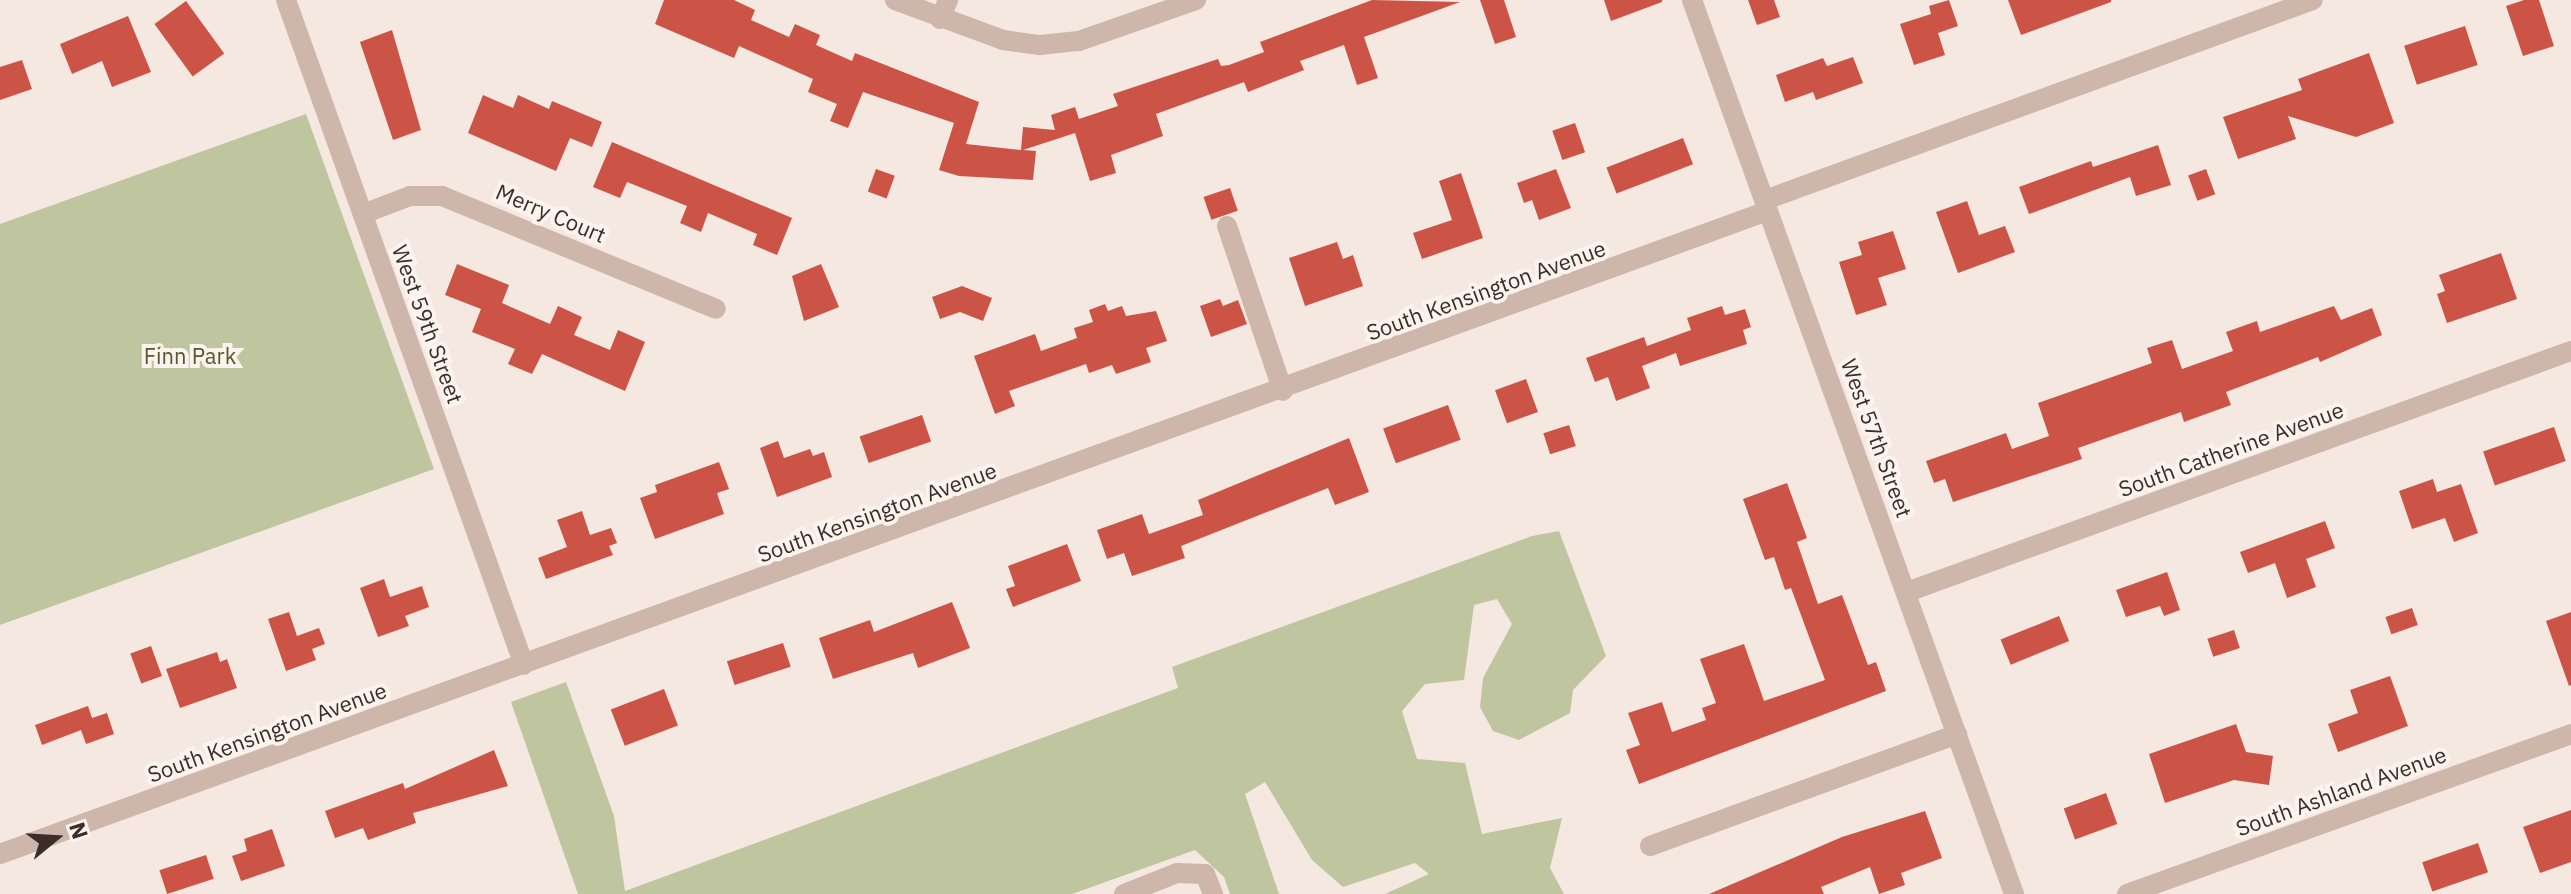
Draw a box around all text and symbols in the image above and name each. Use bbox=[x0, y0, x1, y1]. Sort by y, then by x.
street label: Merry Court bbox=[492, 178, 610, 248]
street label: South Kensington Avenue bbox=[1363, 234, 1609, 346]
street label: West 59th Street bbox=[387, 241, 469, 407]
park label: Finn Park bbox=[144, 343, 236, 369]
street label: West 57th Street bbox=[1836, 355, 1918, 521]
street label: South Catherine Avenue bbox=[2115, 396, 2347, 502]
street label: South Kensington Avenue bbox=[754, 456, 1000, 568]
street label: South Kensington Avenue bbox=[144, 676, 390, 788]
street label: South Ashland Avenue bbox=[2232, 741, 2450, 841]
north arrow bbox=[16, 798, 96, 878]
text: N bbox=[63, 818, 96, 842]

